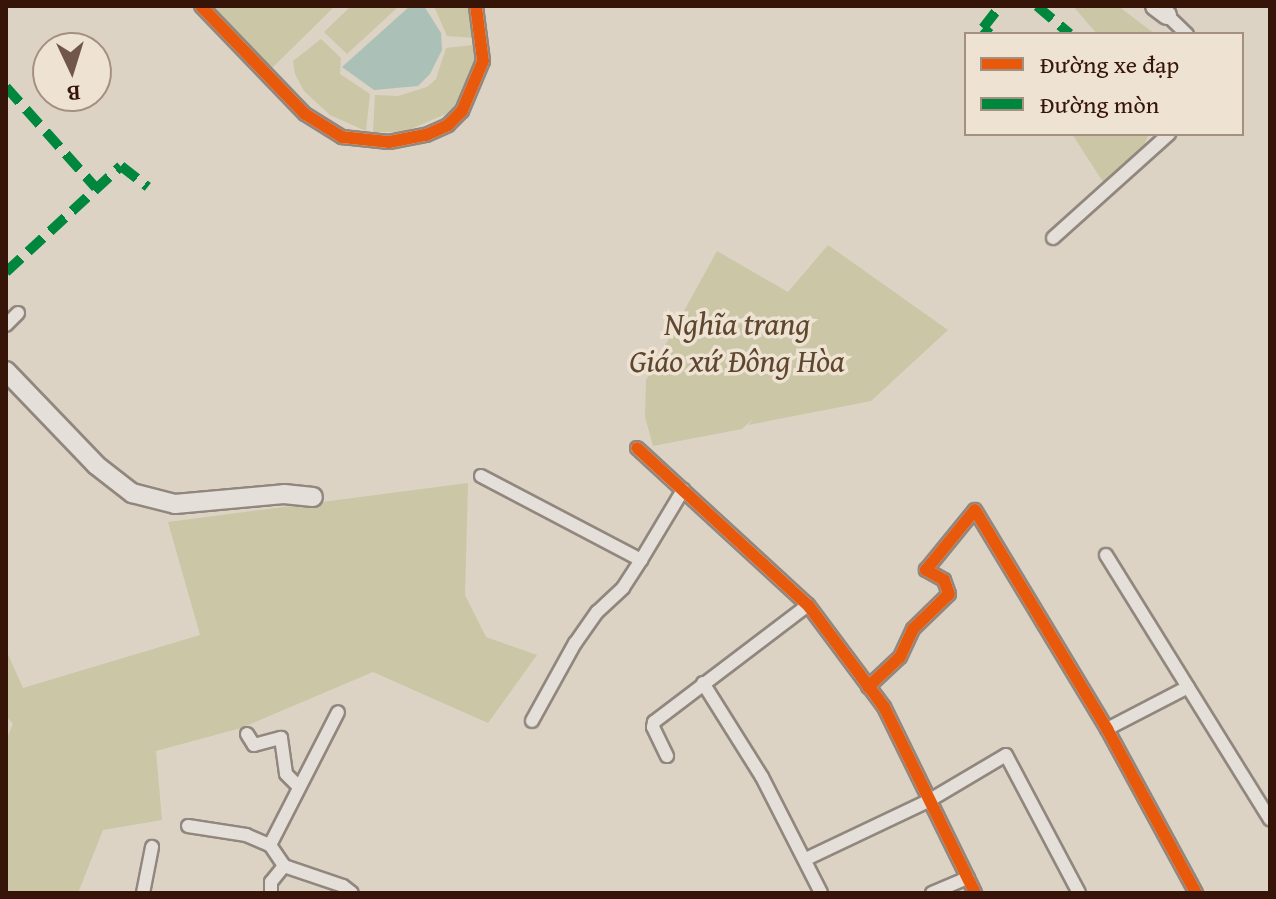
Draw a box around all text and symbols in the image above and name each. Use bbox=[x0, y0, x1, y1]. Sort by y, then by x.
north arrow bbox=[32, 32, 112, 112]
legend bbox=[964, 32, 1244, 136]
text: Đường xe đạp bbox=[1040, 47, 1179, 82]
text: B bbox=[66, 78, 81, 110]
text: Đường mòn bbox=[1040, 87, 1159, 122]
park label: Nghĩa trang Giáo xứ Đông Hòa bbox=[629, 306, 845, 381]

